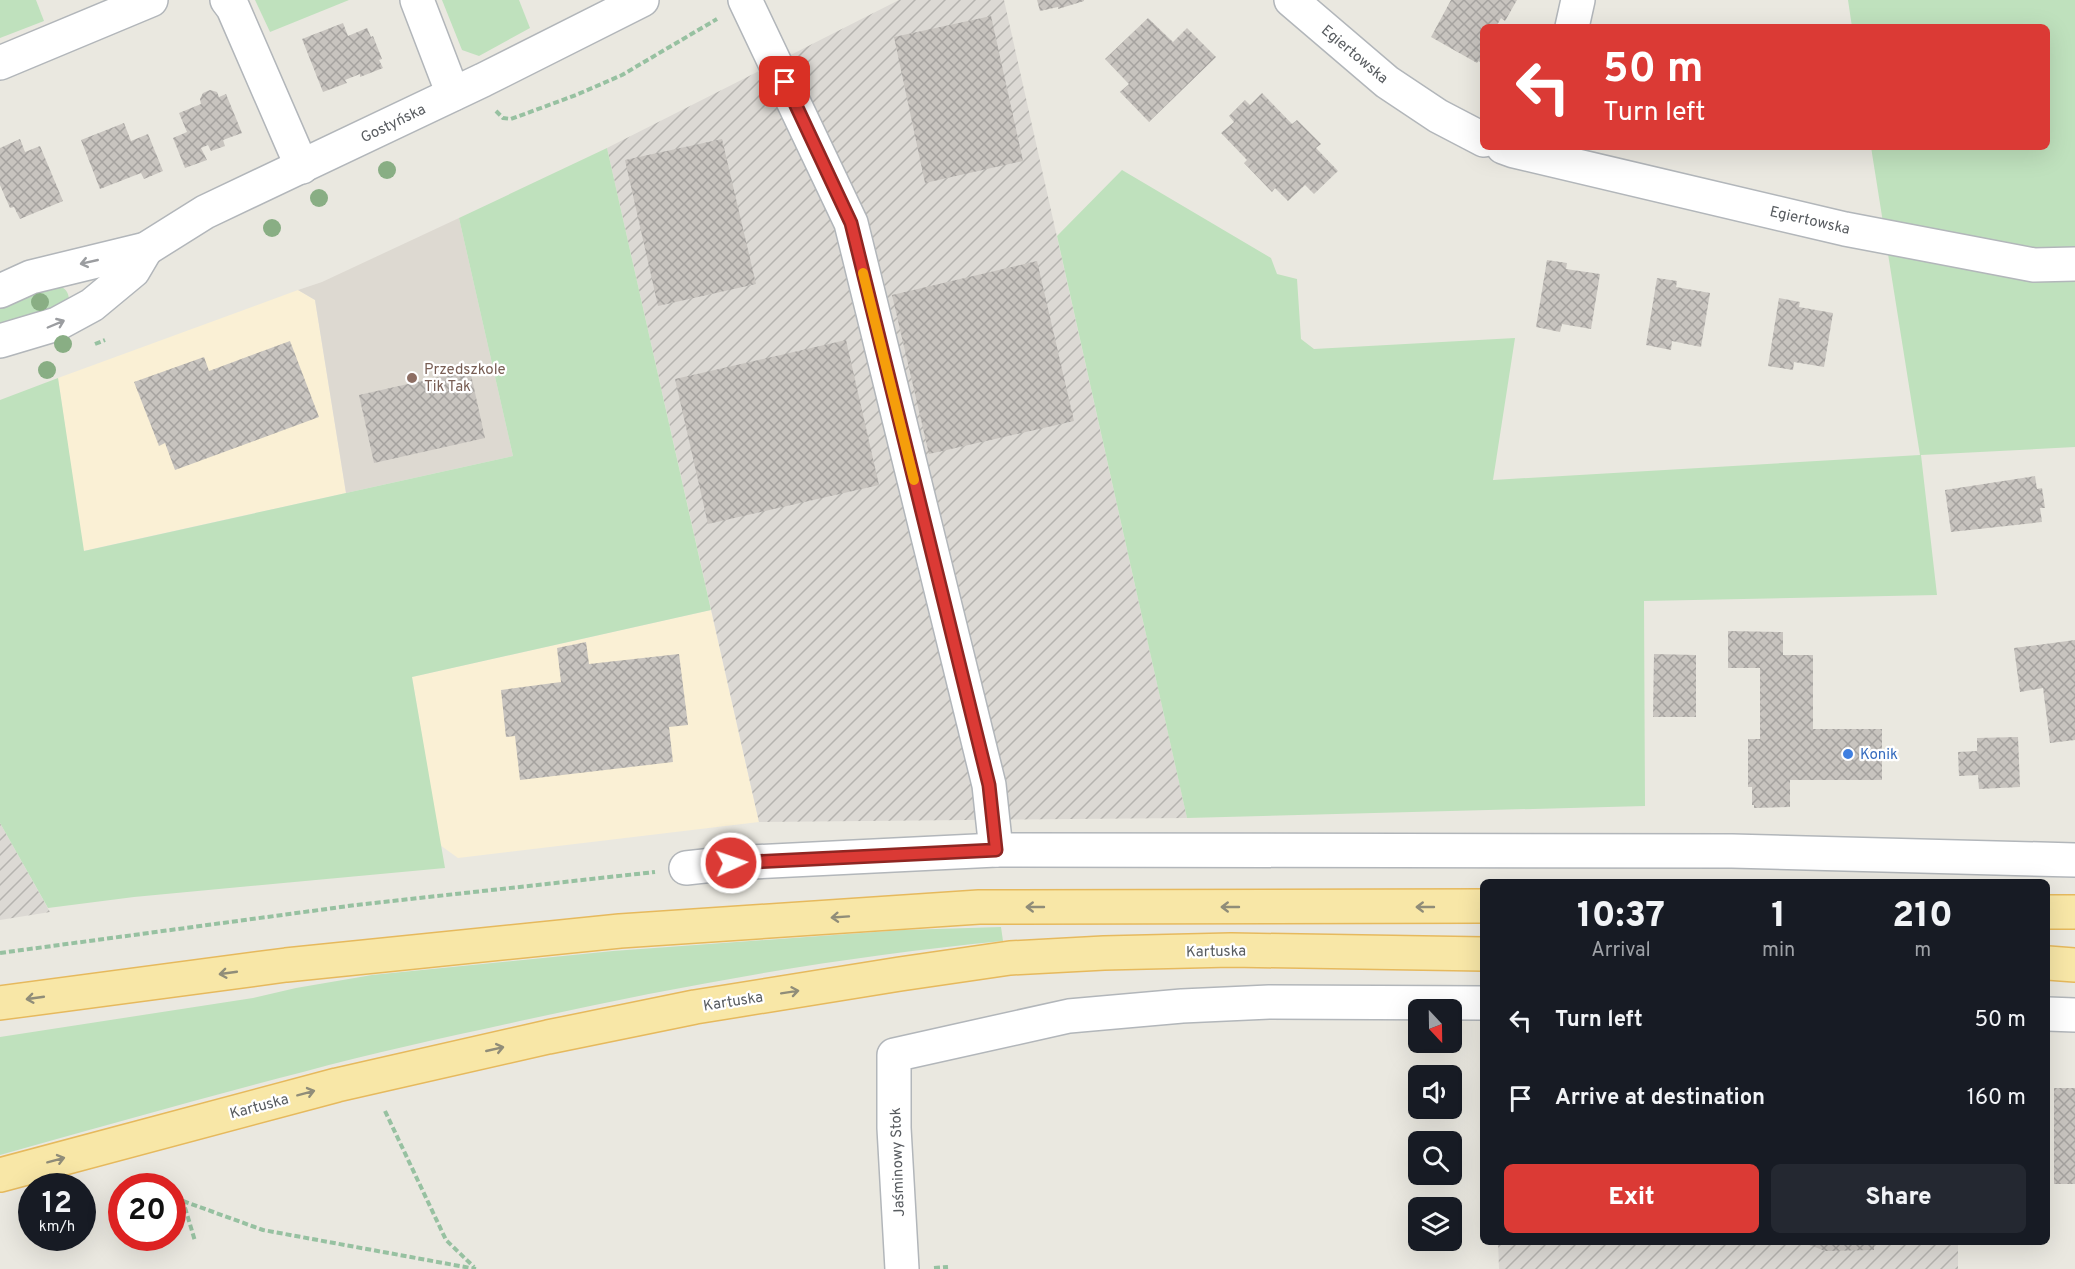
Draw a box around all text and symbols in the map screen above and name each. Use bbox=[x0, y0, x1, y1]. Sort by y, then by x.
street label: Egiertowska bbox=[1317, 22, 1392, 89]
text: 50 m bbox=[1603, 44, 1704, 97]
icon: left bbox=[1504, 48, 1582, 126]
pin bbox=[759, 56, 810, 107]
icon: arrive bbox=[768, 65, 801, 98]
text: Turn left bbox=[1603, 96, 1705, 130]
street label: Gostyńska bbox=[358, 101, 429, 148]
street label: Egiertowska bbox=[1768, 203, 1852, 240]
one-way arrow bbox=[80, 257, 99, 269]
one-way arrow bbox=[46, 318, 64, 329]
place label: Przedszkole Tik Tak bbox=[424, 361, 506, 397]
marker: Przedszkole Tik Tak bbox=[405, 371, 419, 385]
place label: Konik bbox=[1860, 746, 1898, 765]
marker: Konik bbox=[1841, 747, 1855, 761]
position arrow bbox=[699, 831, 763, 895]
text: 10:37 bbox=[1577, 894, 1665, 940]
text: 1 bbox=[1771, 894, 1786, 940]
text: 210 bbox=[1892, 894, 1953, 940]
one-way arrow bbox=[1026, 901, 1046, 913]
one-way arrow bbox=[1221, 901, 1241, 913]
one-way arrow bbox=[1416, 901, 1436, 913]
one-way arrow bbox=[831, 911, 851, 922]
text: Arrival bbox=[1591, 938, 1651, 964]
text: min bbox=[1762, 938, 1795, 964]
text: m bbox=[1914, 938, 1931, 964]
street label: Kartuska bbox=[1186, 942, 1246, 963]
one-way arrow bbox=[219, 967, 238, 978]
one-way arrow bbox=[780, 986, 799, 997]
street label: Kartuska bbox=[702, 988, 764, 1017]
one-way arrow bbox=[25, 993, 45, 1004]
north arrow bbox=[1408, 999, 1462, 1053]
map controls bbox=[1408, 999, 1462, 1251]
icon: left bbox=[1504, 1004, 1537, 1037]
text: Turn left bbox=[1555, 1007, 1643, 1034]
text: 50 m bbox=[1974, 1007, 2026, 1034]
one-way arrow bbox=[486, 1042, 505, 1054]
button: sound bbox=[1408, 1065, 1462, 1119]
icon: arrive bbox=[1504, 1082, 1537, 1115]
text: Arrive at destination bbox=[1555, 1085, 1765, 1112]
text: 160 m bbox=[1967, 1085, 2026, 1112]
one-way arrow bbox=[296, 1087, 315, 1099]
street label: Kartuska bbox=[228, 1090, 291, 1124]
street label: Jaśminowy Stok bbox=[887, 1107, 910, 1217]
button: search bbox=[1408, 1131, 1462, 1185]
one-way arrow bbox=[47, 1154, 66, 1165]
button: Exit bbox=[1504, 1164, 1759, 1233]
button: Share bbox=[1771, 1164, 2026, 1233]
speed limit sign: 20 bbox=[108, 1173, 186, 1251]
text: 12 bbox=[42, 1186, 72, 1223]
button: layers bbox=[1408, 1197, 1462, 1251]
text: km/h bbox=[39, 1218, 75, 1237]

